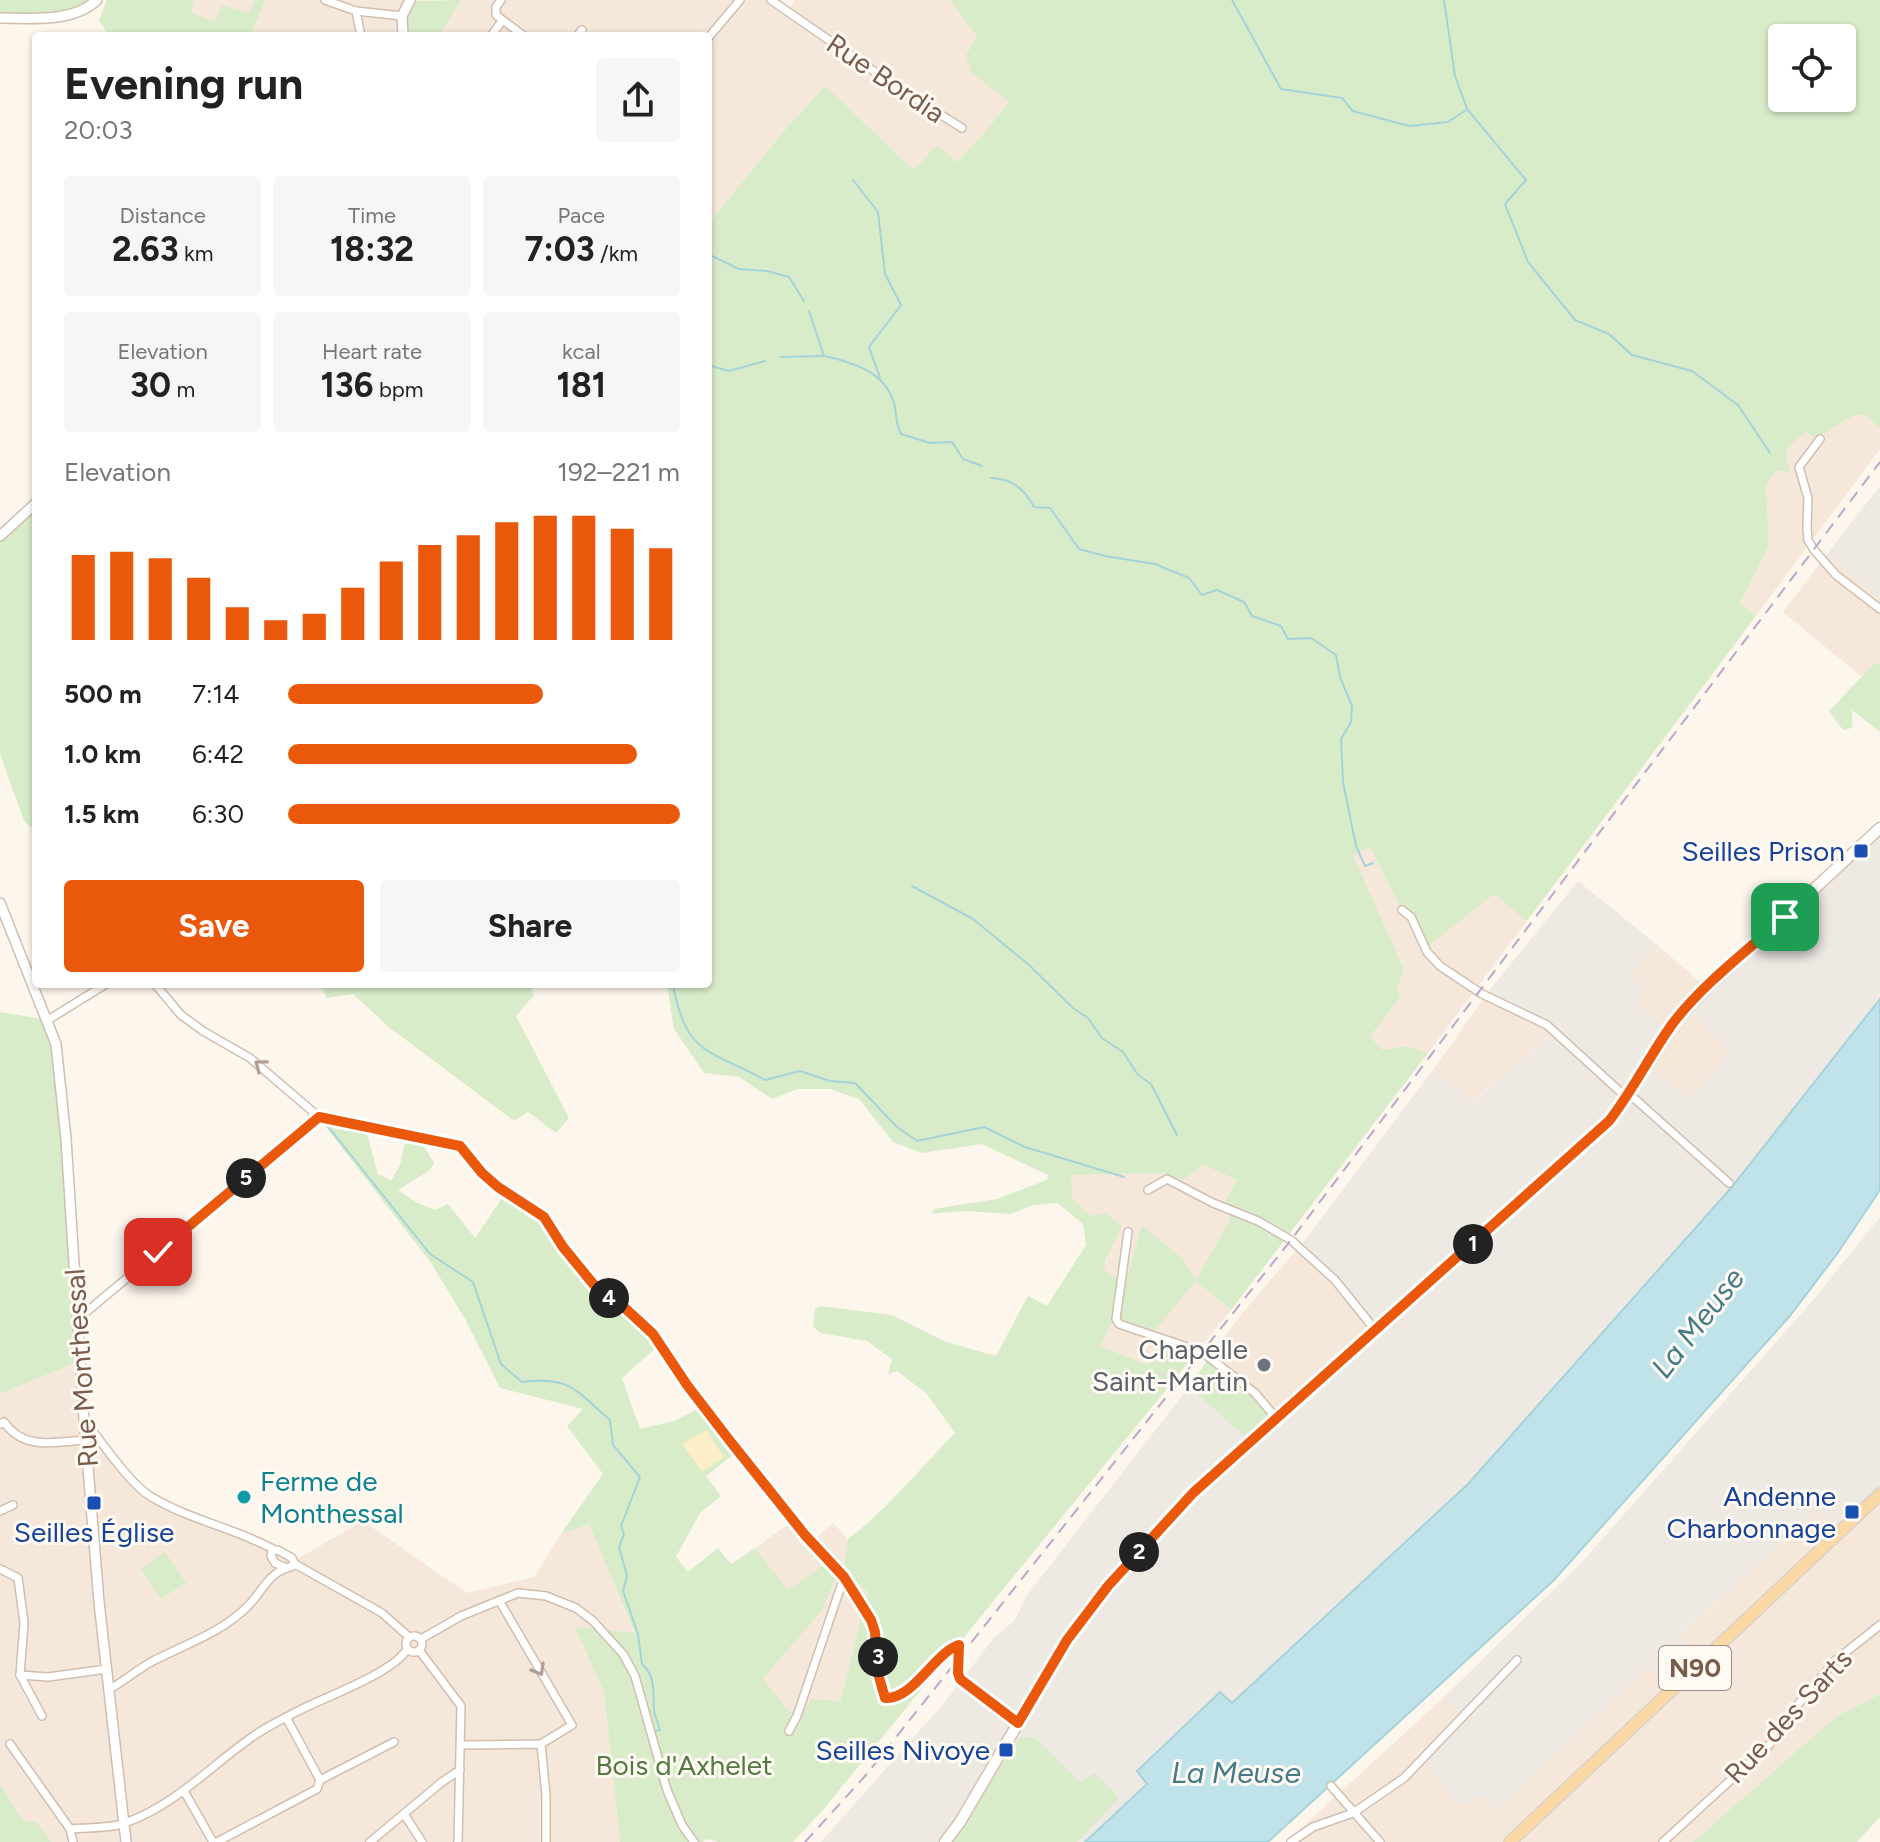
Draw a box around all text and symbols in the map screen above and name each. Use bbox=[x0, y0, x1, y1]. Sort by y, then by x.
map controls bbox=[1768, 24, 1856, 112]
button: locate bbox=[1768, 24, 1856, 112]
street label: Rue Bordia bbox=[820, 26, 952, 130]
text: Evening run bbox=[64, 57, 303, 110]
button: share bbox=[596, 58, 680, 142]
text: 20:03 bbox=[64, 114, 133, 146]
text: Distance bbox=[120, 202, 206, 229]
text: Time bbox=[348, 202, 396, 229]
text: Pace bbox=[557, 202, 605, 229]
text: 2.63 bbox=[112, 229, 179, 270]
text: 18:32 bbox=[330, 229, 414, 270]
text: 7:03 bbox=[525, 229, 595, 270]
text: km bbox=[179, 240, 213, 267]
text: /km bbox=[595, 240, 638, 267]
text: Elevation bbox=[117, 338, 208, 365]
text: Heart rate bbox=[322, 338, 422, 365]
text: kcal bbox=[562, 338, 601, 365]
text: 30 bbox=[130, 365, 171, 406]
text: 136 bbox=[320, 365, 373, 406]
text: 181 bbox=[557, 365, 606, 406]
text: m bbox=[171, 376, 195, 403]
text: bpm bbox=[373, 376, 424, 403]
text: Elevation bbox=[64, 456, 171, 488]
text: 192–221 m bbox=[557, 456, 680, 488]
text: 500 m bbox=[64, 678, 142, 710]
text: 7:14 bbox=[192, 678, 239, 710]
text: 1.0 km bbox=[64, 738, 141, 770]
text: 6:42 bbox=[192, 738, 244, 770]
text: 1.5 km bbox=[64, 798, 139, 830]
text: 6:30 bbox=[192, 798, 244, 830]
place label: Seilles Prison bbox=[1681, 834, 1845, 868]
marker: Seilles Prison bbox=[1852, 842, 1870, 860]
button: Save bbox=[64, 880, 364, 972]
button: Share bbox=[380, 880, 680, 972]
pin bbox=[1751, 883, 1819, 951]
icon: arrive bbox=[1763, 895, 1807, 939]
one-way arrow bbox=[254, 1061, 269, 1075]
pin: 5 bbox=[226, 1158, 266, 1198]
text: 5 bbox=[240, 1164, 252, 1191]
pin bbox=[124, 1218, 192, 1286]
pin: 1 bbox=[1453, 1224, 1493, 1264]
icon: check bbox=[136, 1230, 180, 1274]
text: 1 bbox=[1468, 1230, 1478, 1257]
water label: La Meuse bbox=[1643, 1260, 1752, 1385]
street label: Rue Monthessal bbox=[57, 1268, 105, 1468]
pin: 4 bbox=[589, 1278, 629, 1318]
text: 4 bbox=[602, 1284, 616, 1311]
place label: Chapelle Saint-Martin bbox=[1092, 1332, 1248, 1398]
marker: Chapelle Saint-Martin bbox=[1255, 1356, 1273, 1374]
place label: Ferme de Monthessal bbox=[260, 1464, 404, 1530]
place label: Andenne Charbonnage bbox=[1667, 1479, 1836, 1545]
marker: Ferme de Monthessal bbox=[235, 1488, 253, 1506]
marker: Seilles Église bbox=[85, 1494, 103, 1512]
marker: Andenne Charbonnage bbox=[1843, 1503, 1861, 1521]
place label: Seilles Église bbox=[14, 1515, 174, 1549]
pin: 2 bbox=[1119, 1532, 1159, 1572]
text: 2 bbox=[1133, 1538, 1145, 1565]
pin: 3 bbox=[858, 1637, 898, 1677]
street label: Rue des Sarts bbox=[1717, 1642, 1859, 1790]
text: 3 bbox=[872, 1643, 884, 1670]
road number: N90 bbox=[1659, 1646, 1731, 1690]
one-way arrow bbox=[529, 1661, 545, 1676]
place label: Seilles Nivoye bbox=[815, 1733, 990, 1767]
marker: Seilles Nivoye bbox=[997, 1741, 1015, 1759]
park label: Bois d'Axhelet bbox=[595, 1748, 773, 1782]
water label: La Meuse bbox=[1171, 1754, 1301, 1791]

